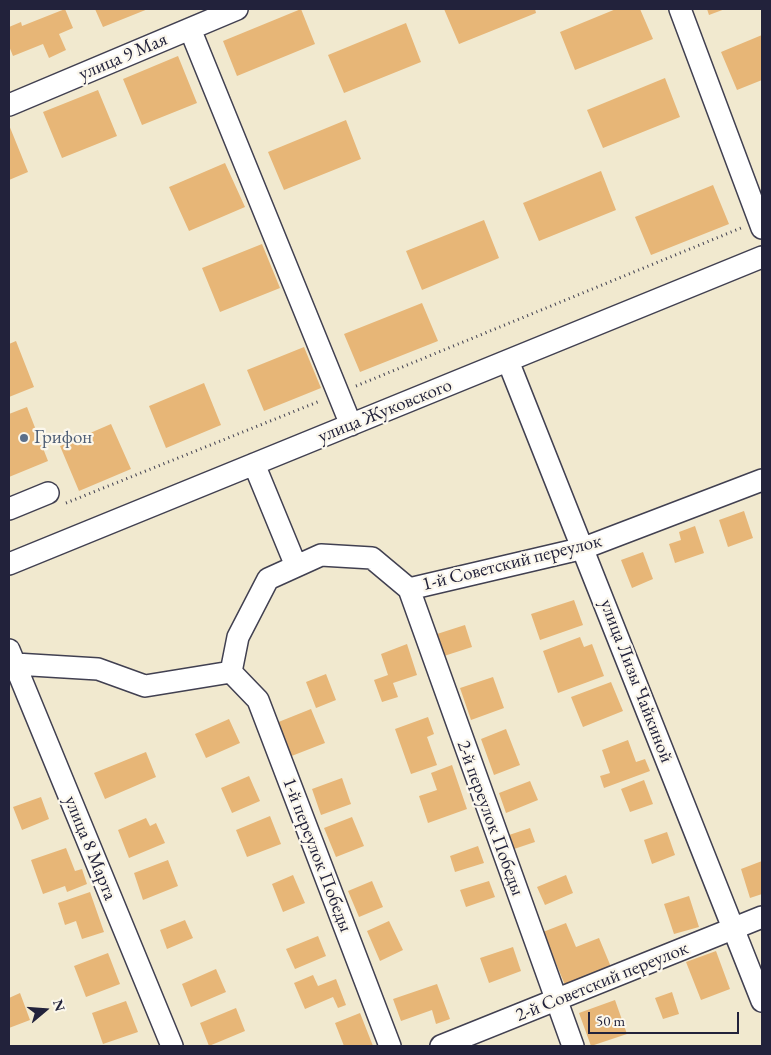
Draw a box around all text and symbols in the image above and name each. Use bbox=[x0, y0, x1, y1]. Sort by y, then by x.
street label: улица 9 Мая bbox=[75, 28, 171, 86]
street label: улица Жуковского bbox=[315, 374, 455, 448]
place label: Грифон bbox=[34, 427, 92, 449]
marker: Грифон bbox=[18, 432, 30, 444]
street label: 1-й Советский переулок bbox=[420, 530, 604, 596]
street label: улица Лизы Чайкиной bbox=[594, 596, 678, 766]
street label: 2-й переулок Победы bbox=[451, 737, 529, 899]
street label: 1-й переулок Победы bbox=[277, 775, 357, 935]
street label: улица 8 Марта bbox=[59, 792, 121, 904]
street label: 2-й Советский переулок bbox=[512, 937, 692, 1027]
north arrow bbox=[20, 985, 70, 1035]
text: N bbox=[49, 997, 70, 1014]
scale bar bbox=[591, 1002, 742, 1034]
text: 50 m bbox=[596, 1011, 625, 1030]

